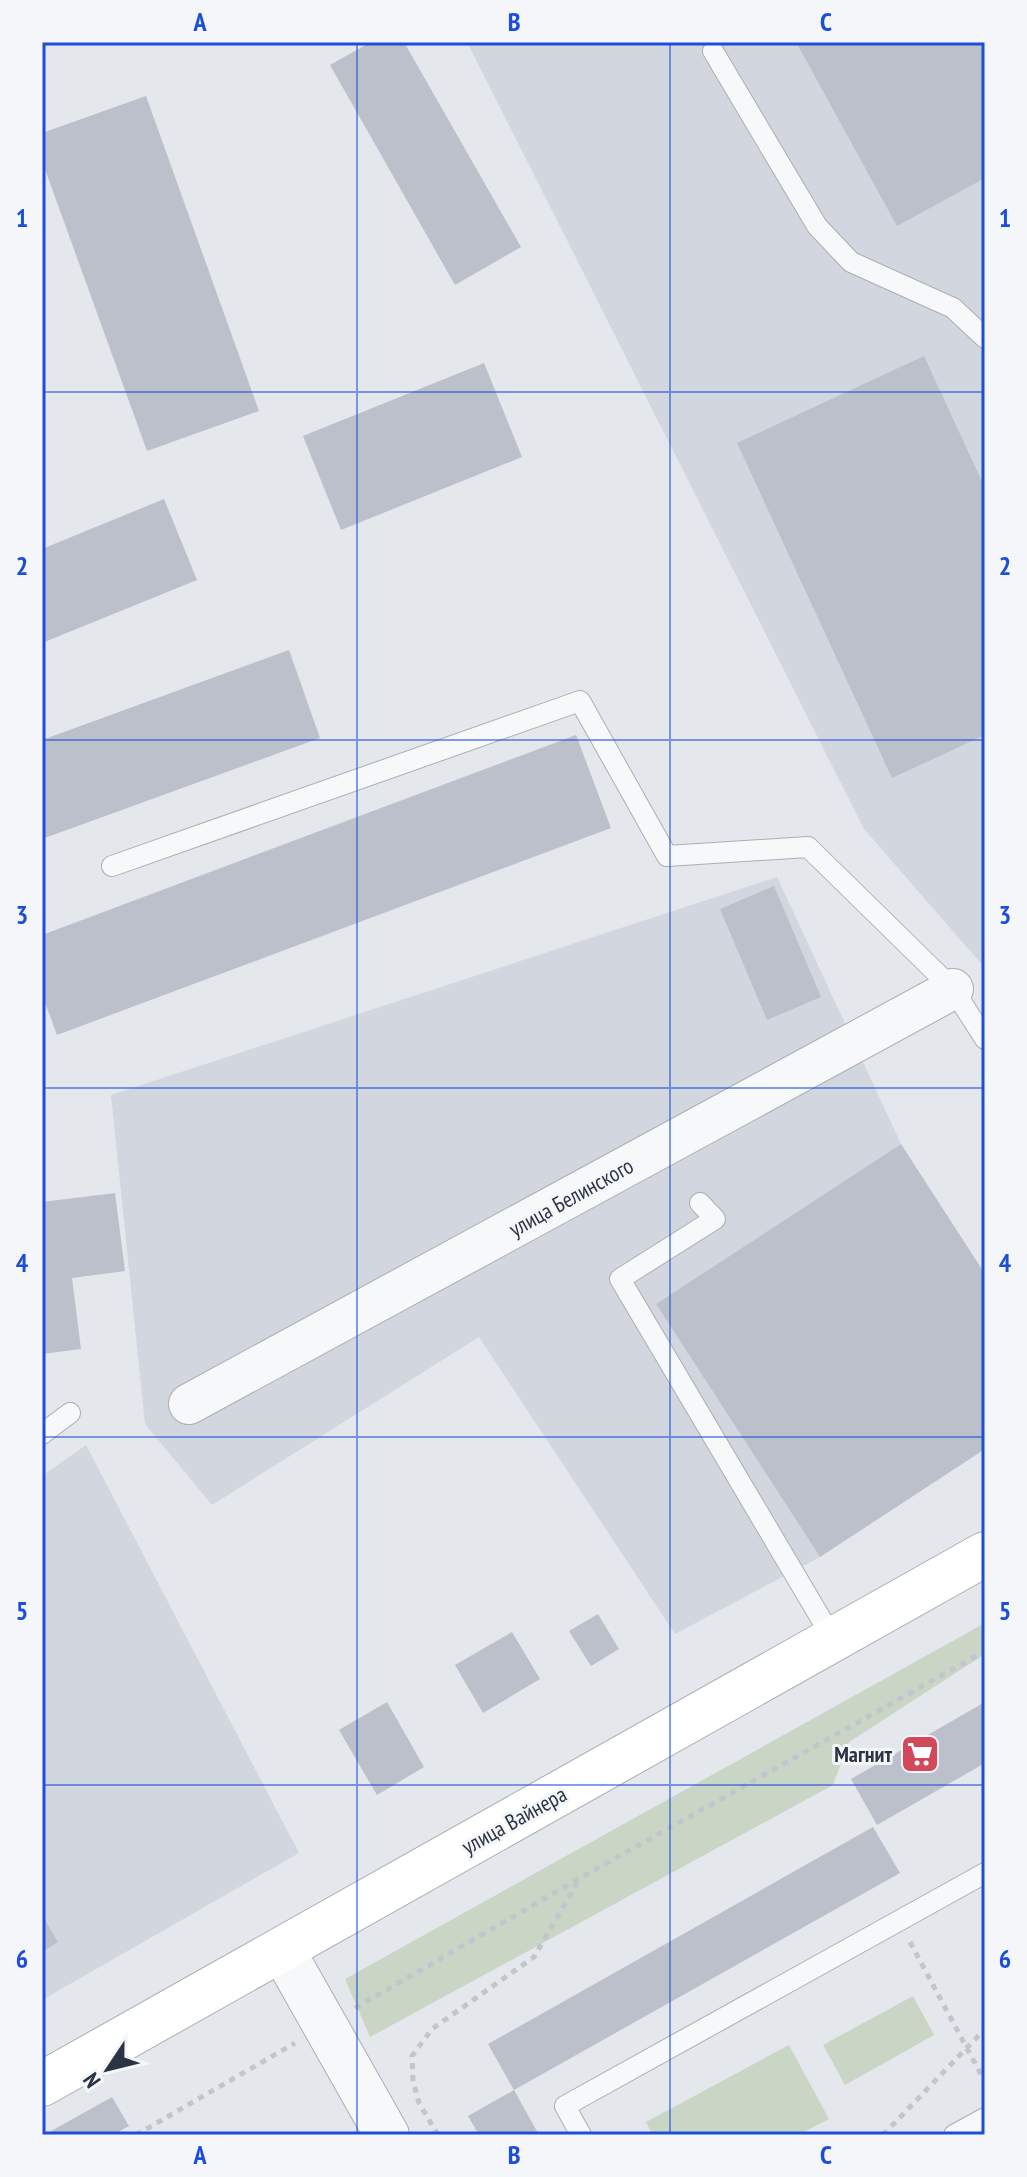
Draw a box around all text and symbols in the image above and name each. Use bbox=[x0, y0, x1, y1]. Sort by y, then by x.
text: A bbox=[192, 5, 207, 38]
text: B bbox=[508, 5, 521, 38]
text: C bbox=[820, 5, 832, 38]
text: 1 bbox=[16, 201, 28, 234]
text: 1 bbox=[999, 201, 1011, 234]
text: 2 bbox=[16, 549, 28, 582]
text: 2 bbox=[999, 549, 1011, 582]
text: 3 bbox=[16, 898, 28, 931]
text: 3 bbox=[999, 898, 1011, 931]
street label: улица Белинского bbox=[504, 1151, 638, 1243]
text: 4 bbox=[16, 1246, 29, 1279]
text: 4 bbox=[999, 1246, 1012, 1279]
text: 5 bbox=[16, 1594, 28, 1627]
text: 5 bbox=[999, 1594, 1011, 1627]
supermarket icon: Магнит bbox=[899, 1733, 941, 1775]
place label: Магнит bbox=[834, 1740, 892, 1768]
street label: улица Вайнера bbox=[457, 1780, 571, 1860]
text: 6 bbox=[16, 1942, 28, 1975]
text: 6 bbox=[999, 1942, 1011, 1975]
north arrow bbox=[68, 2029, 148, 2109]
text: N bbox=[77, 2068, 106, 2093]
text: A bbox=[192, 2138, 207, 2171]
text: B bbox=[508, 2138, 521, 2171]
text: C bbox=[820, 2138, 832, 2171]

